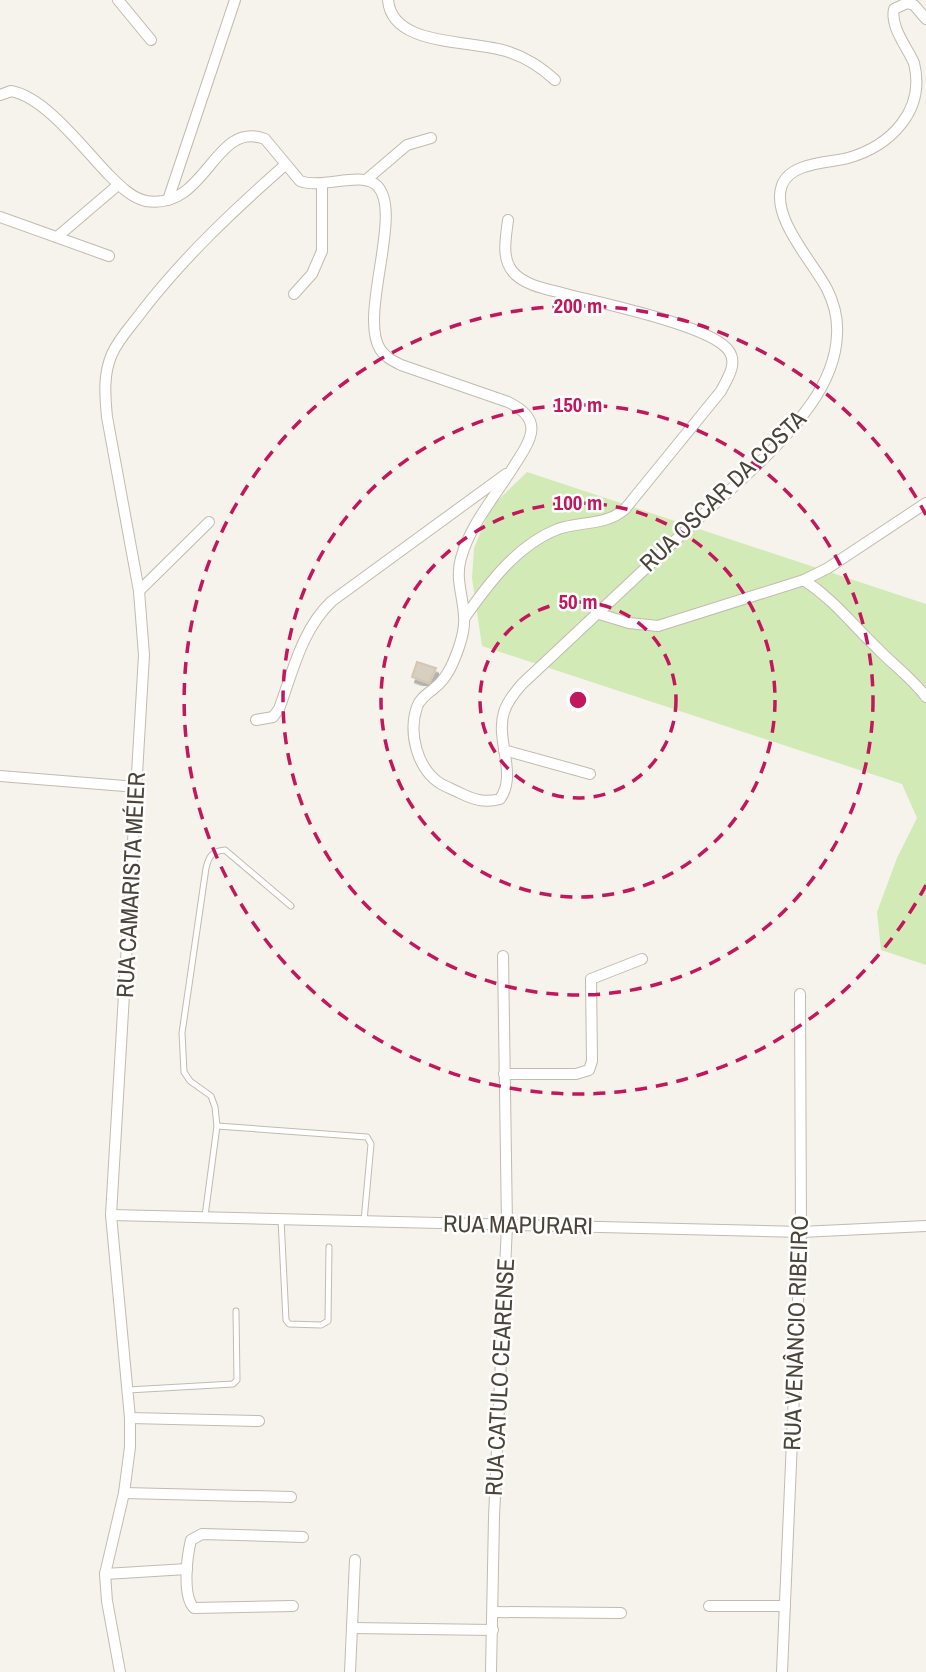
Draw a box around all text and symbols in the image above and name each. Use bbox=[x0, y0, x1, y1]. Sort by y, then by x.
text: 200 m bbox=[554, 291, 602, 320]
text: 150 m bbox=[554, 390, 602, 419]
street label: RUA OSCAR DA COSTA bbox=[632, 402, 813, 578]
text: 100 m bbox=[554, 488, 602, 517]
text: 50 m bbox=[558, 587, 598, 616]
centre of rings bbox=[566, 688, 590, 712]
street label: RUA CAMARISTA MÉIER bbox=[108, 771, 152, 999]
street label: RUA MAPURARI bbox=[443, 1207, 593, 1241]
street label: RUA VENÂNCIO RIBEIRO bbox=[775, 1215, 815, 1451]
street label: RUA CATULO CEARENSE bbox=[477, 1257, 521, 1497]

